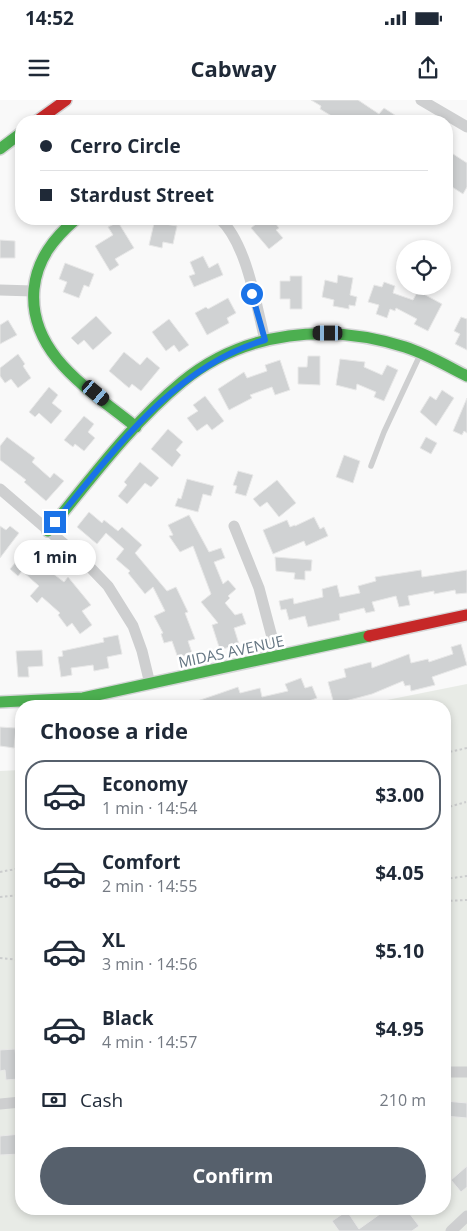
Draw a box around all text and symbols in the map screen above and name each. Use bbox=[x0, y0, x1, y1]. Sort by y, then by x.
text: 14:52 bbox=[25, 5, 74, 31]
text: Cabway bbox=[191, 53, 276, 83]
icon: menu bbox=[25, 54, 53, 82]
icon: share bbox=[414, 54, 442, 82]
text: Cerro Circle bbox=[70, 133, 181, 159]
text: Stardust Street bbox=[70, 182, 214, 208]
map controls bbox=[396, 240, 451, 295]
button: locate bbox=[396, 240, 451, 295]
route start bbox=[241, 283, 263, 305]
car bbox=[313, 326, 343, 341]
car bbox=[79, 378, 112, 408]
route end bbox=[44, 511, 66, 533]
callout: 1 min bbox=[14, 540, 96, 574]
text: 1 min bbox=[33, 546, 77, 568]
street label: MIDAS AVENUE bbox=[176, 630, 286, 672]
text: Choose a ride bbox=[40, 715, 188, 745]
text: Economy bbox=[102, 771, 188, 797]
icon: car bbox=[42, 773, 87, 818]
text: $3.00 bbox=[375, 782, 424, 808]
text: 1 min · 14:54 bbox=[102, 797, 197, 819]
text: Comfort bbox=[102, 849, 181, 875]
icon: car bbox=[42, 851, 87, 896]
text: $4.05 bbox=[375, 860, 424, 886]
text: 2 min · 14:55 bbox=[102, 875, 197, 897]
text: XL bbox=[102, 927, 125, 953]
icon: car bbox=[42, 929, 87, 974]
text: $5.10 bbox=[375, 938, 424, 964]
text: 3 min · 14:56 bbox=[102, 953, 197, 975]
text: Black bbox=[102, 1005, 154, 1031]
icon: car bbox=[42, 1007, 87, 1052]
text: $4.95 bbox=[375, 1016, 424, 1042]
text: 4 min · 14:57 bbox=[102, 1031, 197, 1053]
icon: cash bbox=[40, 1086, 68, 1114]
text: Cash bbox=[80, 1087, 123, 1113]
text: 210 m bbox=[380, 1089, 426, 1111]
button: Confirm bbox=[40, 1147, 426, 1205]

